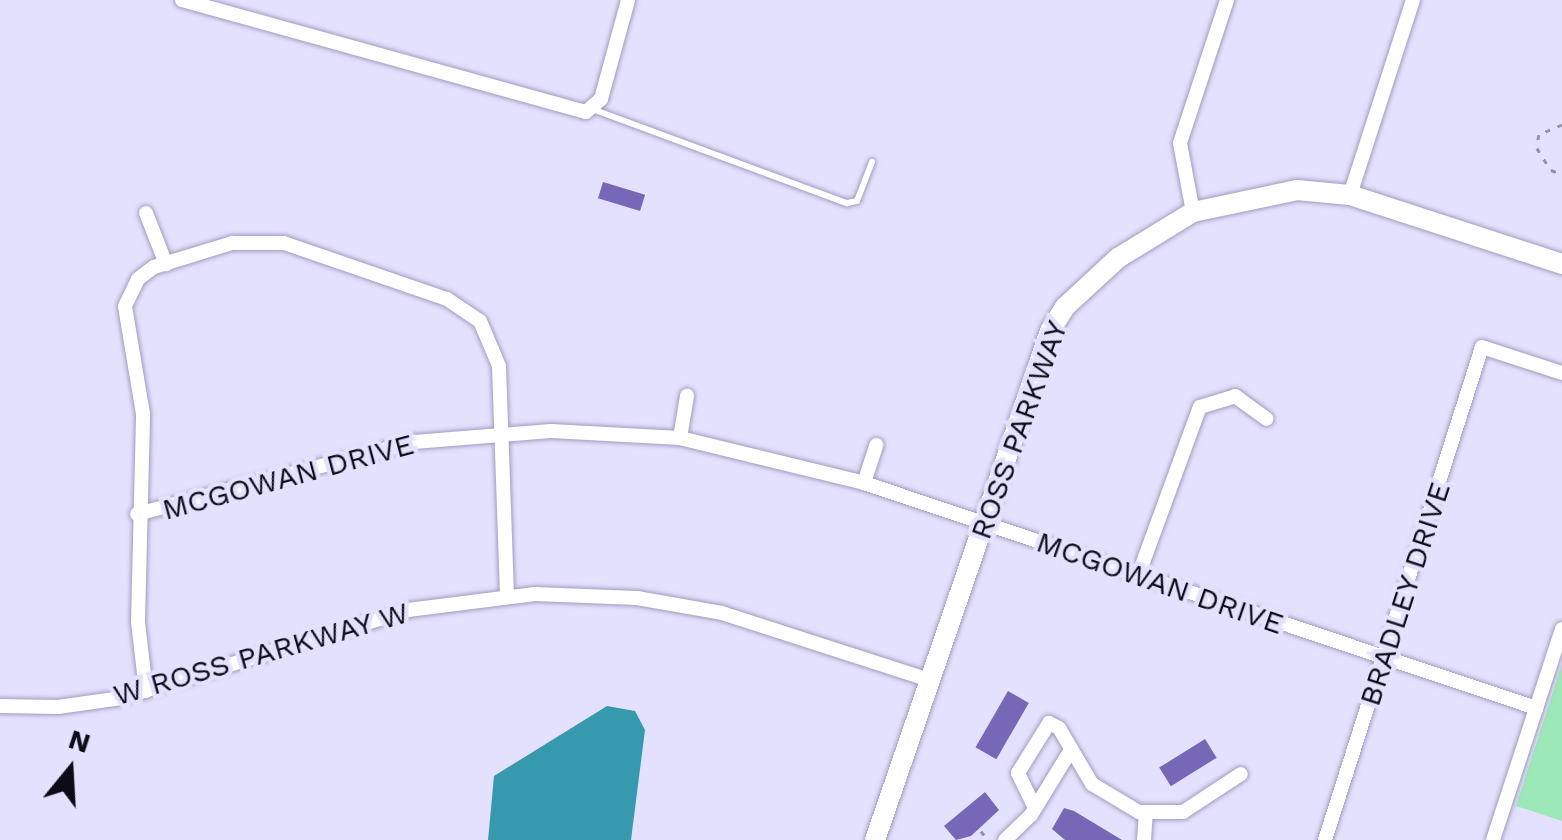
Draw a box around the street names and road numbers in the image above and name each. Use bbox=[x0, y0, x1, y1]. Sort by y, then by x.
street label: ROSS PARKWAY bbox=[963, 316, 1075, 544]
street label: MCGOWAN DRIVE bbox=[158, 426, 418, 528]
street label: BRADLEY DRIVE bbox=[1352, 477, 1458, 711]
street label: MCGOWAN DRIVE bbox=[1032, 524, 1288, 642]
street label: W ROSS PARKWAY W bbox=[108, 594, 414, 714]

